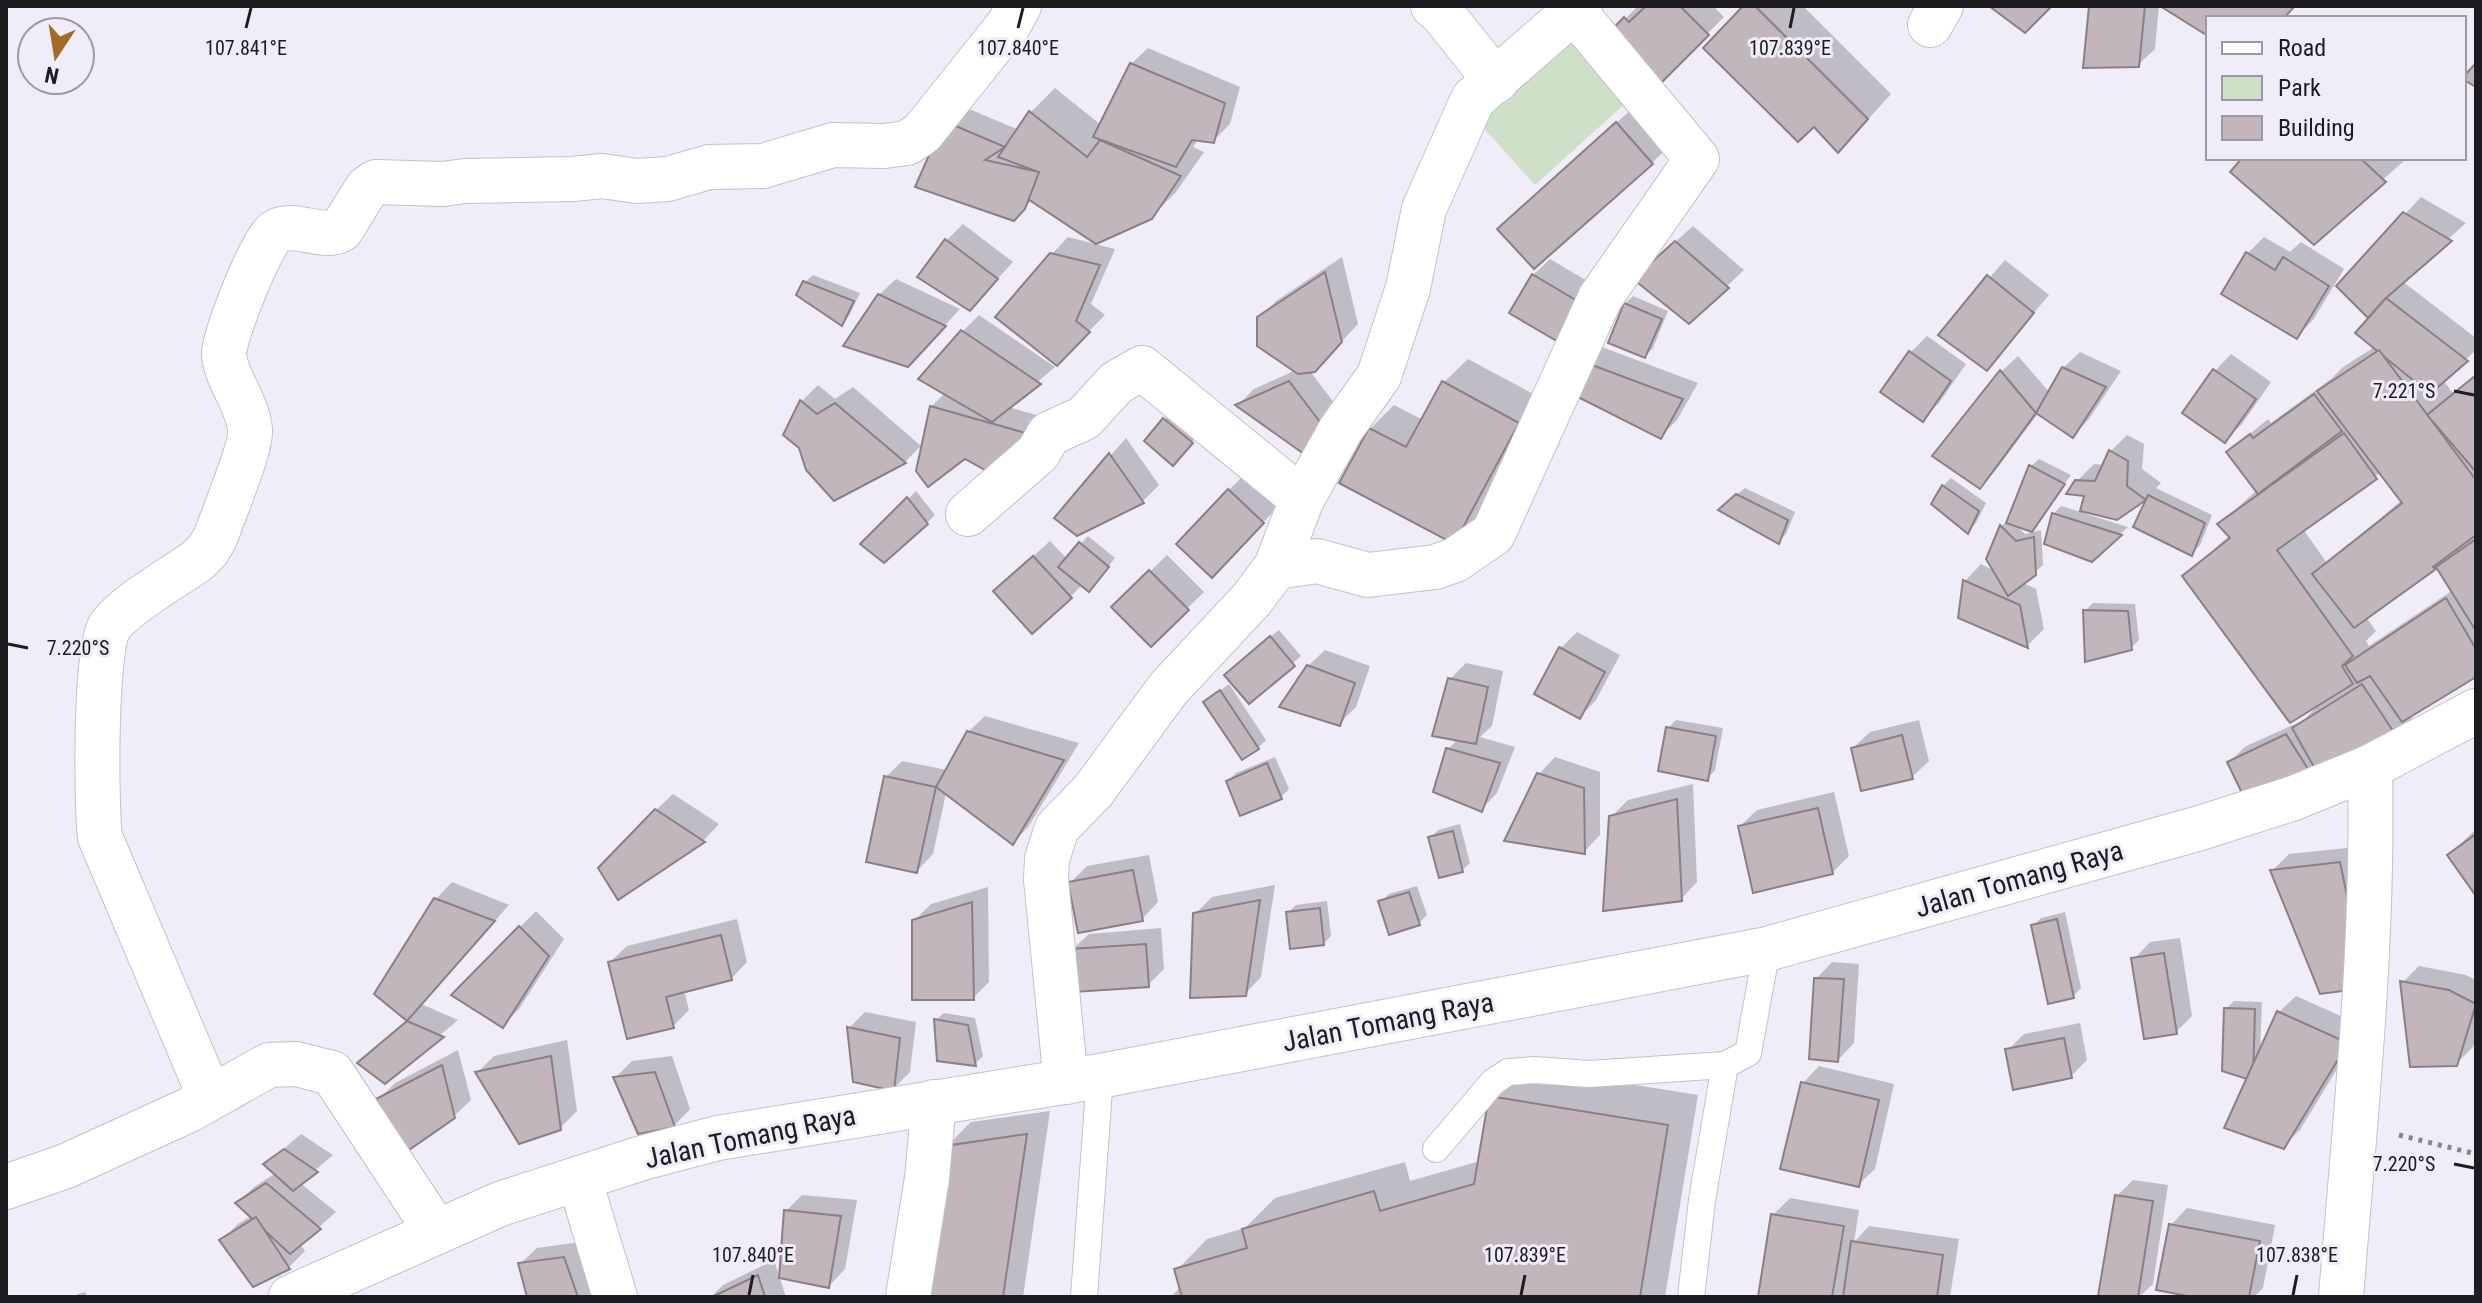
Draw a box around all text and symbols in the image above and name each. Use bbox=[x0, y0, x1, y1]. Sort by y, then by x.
north arrow bbox=[16, 16, 96, 96]
legend bbox=[2206, 16, 2466, 160]
text: Road bbox=[2278, 34, 2326, 62]
text: 107.841°E bbox=[205, 36, 287, 60]
text: 107.840°E bbox=[977, 36, 1059, 60]
text: 107.839°E bbox=[1749, 36, 1831, 60]
text: N bbox=[43, 61, 61, 89]
text: Park bbox=[2278, 74, 2321, 102]
text: Building bbox=[2278, 114, 2355, 142]
text: 7.221°S bbox=[2373, 379, 2435, 403]
text: 7.220°S bbox=[47, 636, 109, 660]
street label: Jalan Tomang Raya bbox=[1911, 834, 2127, 924]
street label: Jalan Tomang Raya bbox=[1279, 985, 1497, 1059]
street label: Jalan Tomang Raya bbox=[642, 1099, 858, 1175]
text: 7.220°S bbox=[2373, 1152, 2435, 1176]
text: 107.840°E bbox=[712, 1243, 794, 1267]
text: 107.839°E bbox=[1484, 1243, 1566, 1267]
text: 107.838°E bbox=[2256, 1243, 2338, 1267]

